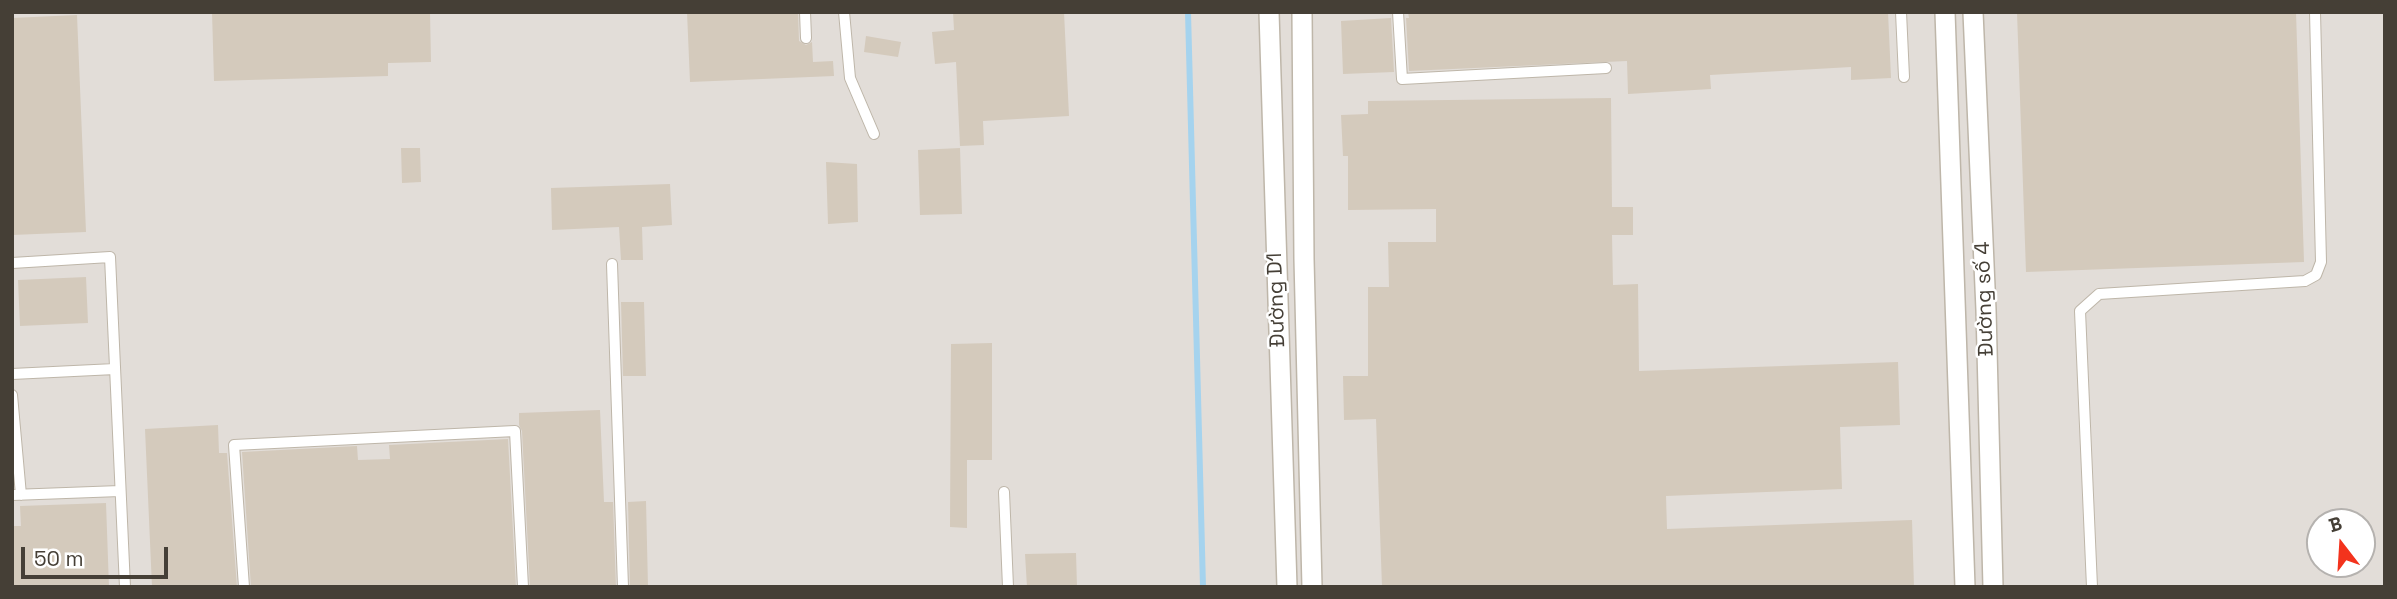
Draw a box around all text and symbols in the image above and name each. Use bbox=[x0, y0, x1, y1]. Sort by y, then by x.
street label: Đường số 4 bbox=[1970, 241, 2000, 357]
street label: Đường D1 bbox=[1263, 252, 1291, 348]
north arrow bbox=[2306, 508, 2376, 578]
text: B bbox=[2326, 511, 2345, 538]
scale bar bbox=[24, 532, 172, 576]
text: 50 m bbox=[34, 545, 84, 572]

